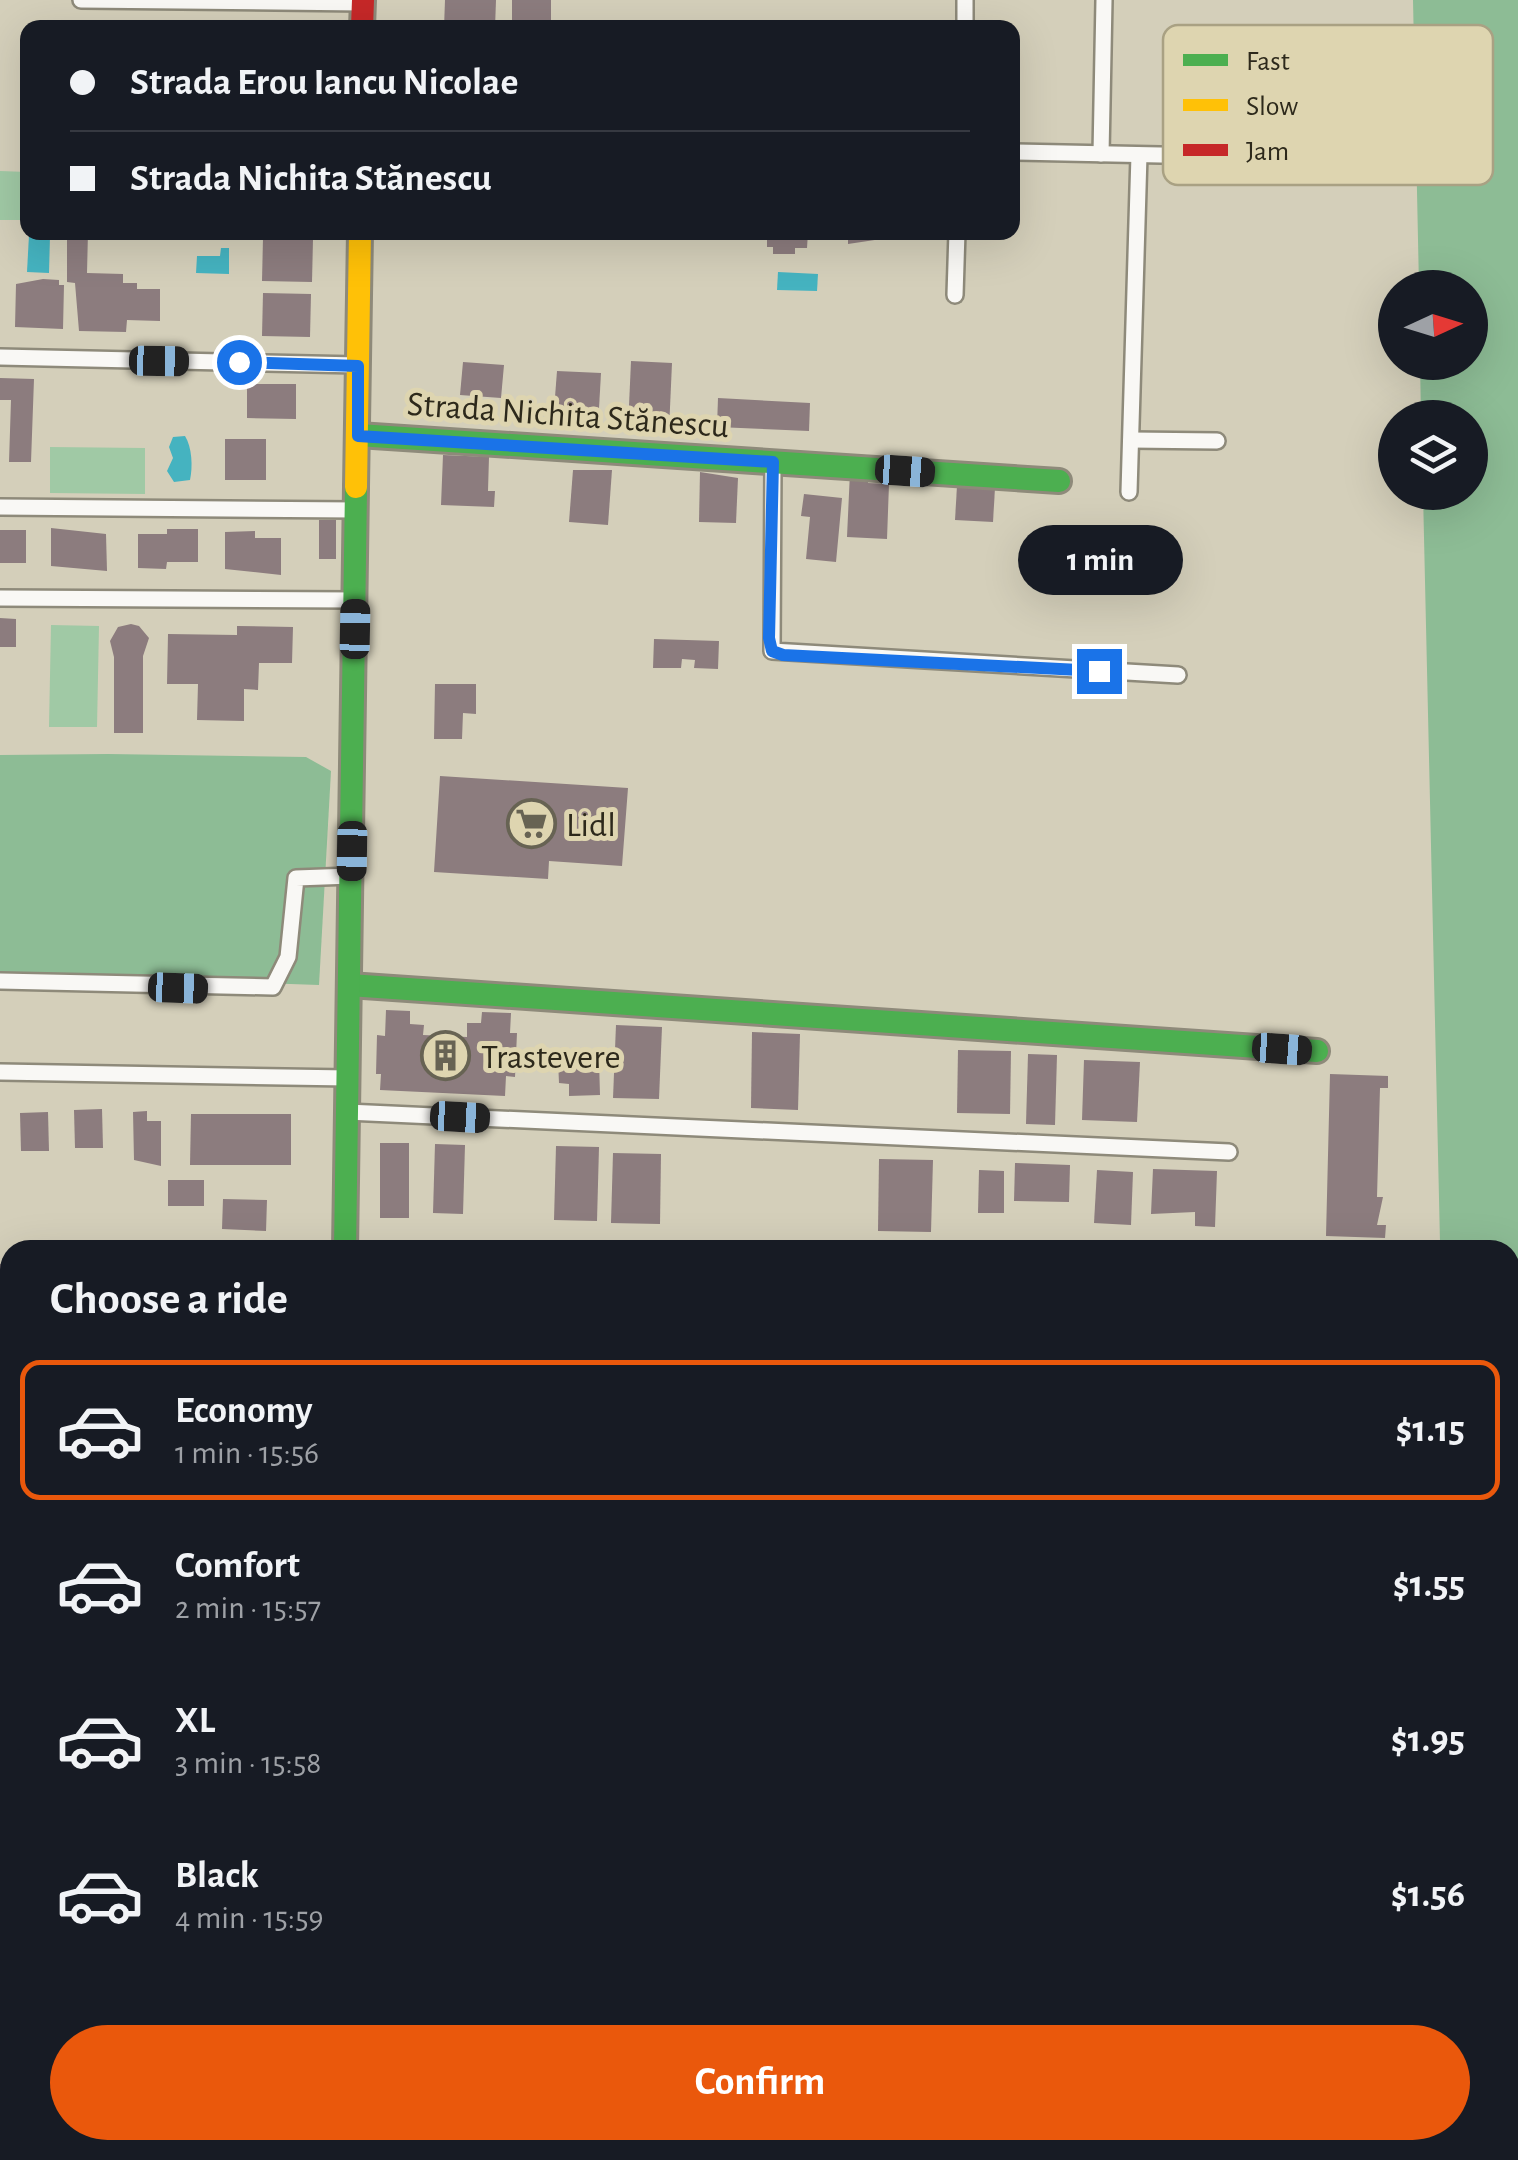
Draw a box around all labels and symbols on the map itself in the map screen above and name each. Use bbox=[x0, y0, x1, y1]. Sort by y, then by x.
legend bbox=[1163, 25, 1493, 185]
text: Fast bbox=[1246, 48, 1290, 76]
text: Slow bbox=[1246, 93, 1298, 121]
text: Jam bbox=[1246, 138, 1289, 166]
north arrow bbox=[1378, 270, 1488, 380]
route start bbox=[217, 340, 262, 385]
car bbox=[129, 345, 189, 377]
street label: Strada Nichita Stănescu bbox=[406, 387, 730, 444]
car bbox=[874, 454, 936, 488]
callout: 1 min bbox=[1016, 526, 1182, 596]
car bbox=[339, 599, 371, 659]
route end bbox=[1077, 649, 1122, 694]
supermarket icon: Lidl bbox=[505, 798, 557, 850]
place label: Lidl bbox=[566, 808, 616, 843]
car bbox=[336, 821, 368, 881]
car bbox=[147, 972, 209, 1004]
building icon: Trastevere bbox=[420, 1030, 472, 1082]
car bbox=[1251, 1032, 1313, 1066]
place label: Trastevere bbox=[481, 1040, 621, 1075]
car bbox=[429, 1100, 491, 1134]

